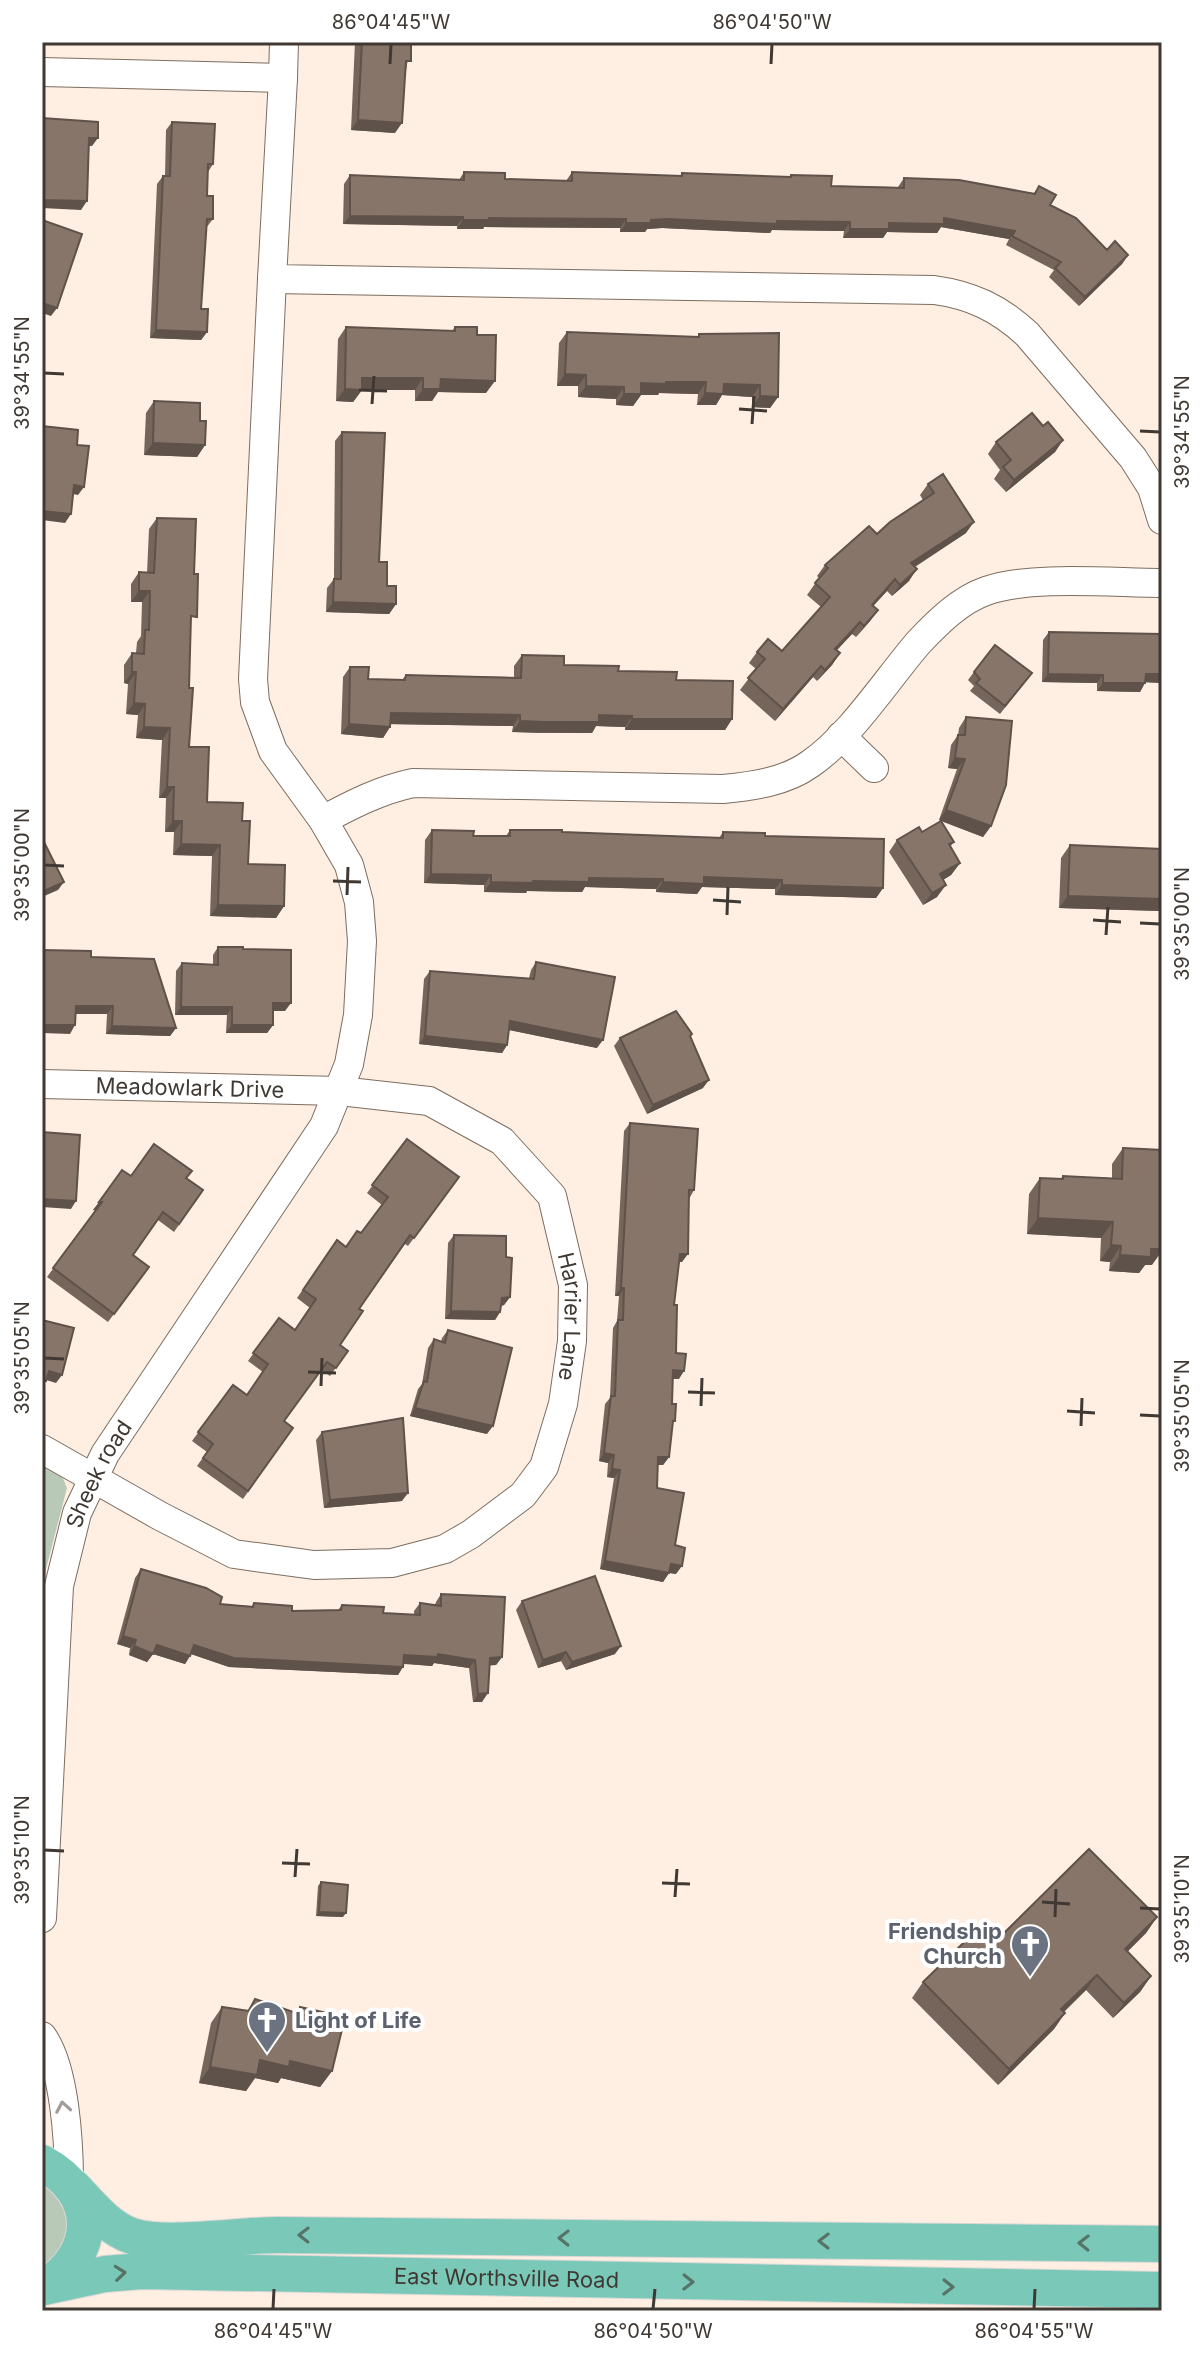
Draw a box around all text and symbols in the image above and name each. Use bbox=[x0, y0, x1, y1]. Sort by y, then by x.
text: 86°04'45"W bbox=[332, 10, 450, 34]
text: 86°04'50"W bbox=[712, 10, 832, 34]
text: 39°34'55"N bbox=[10, 316, 34, 430]
text: 39°34'55"N bbox=[1170, 375, 1194, 489]
text: 39°35'00"N bbox=[10, 808, 34, 922]
text: 39°35'00"N bbox=[1170, 867, 1194, 981]
street label: Meadowlark Drive bbox=[95, 1072, 285, 1103]
street label: Harrier Lane bbox=[553, 1250, 587, 1382]
text: 39°35'05"N bbox=[10, 1301, 34, 1415]
text: 39°35'05"N bbox=[1170, 1359, 1194, 1473]
street label: Sheek road bbox=[61, 1415, 137, 1530]
text: 39°35'10"N bbox=[10, 1795, 34, 1905]
text: 39°35'10"N bbox=[1170, 1854, 1194, 1964]
place label: Friendship Church bbox=[888, 1918, 1002, 1969]
church icon: Friendship Church bbox=[1009, 1923, 1051, 1978]
church icon: Light of Life bbox=[246, 1999, 288, 2054]
place label: Light of Life bbox=[295, 2007, 422, 2033]
one-way arrow bbox=[55, 2101, 72, 2114]
one-way arrow bbox=[297, 2226, 310, 2244]
one-way arrow bbox=[557, 2229, 570, 2247]
one-way arrow bbox=[817, 2232, 830, 2249]
one-way arrow bbox=[1077, 2234, 1090, 2252]
street label: East Worthsville Road bbox=[394, 2263, 619, 2293]
one-way arrow bbox=[114, 2265, 127, 2282]
one-way arrow bbox=[682, 2274, 695, 2291]
one-way arrow bbox=[942, 2278, 955, 2296]
text: 86°04'45"W bbox=[214, 2319, 332, 2343]
text: 86°04'50"W bbox=[593, 2319, 713, 2343]
text: 86°04'55"W bbox=[975, 2319, 1094, 2343]

